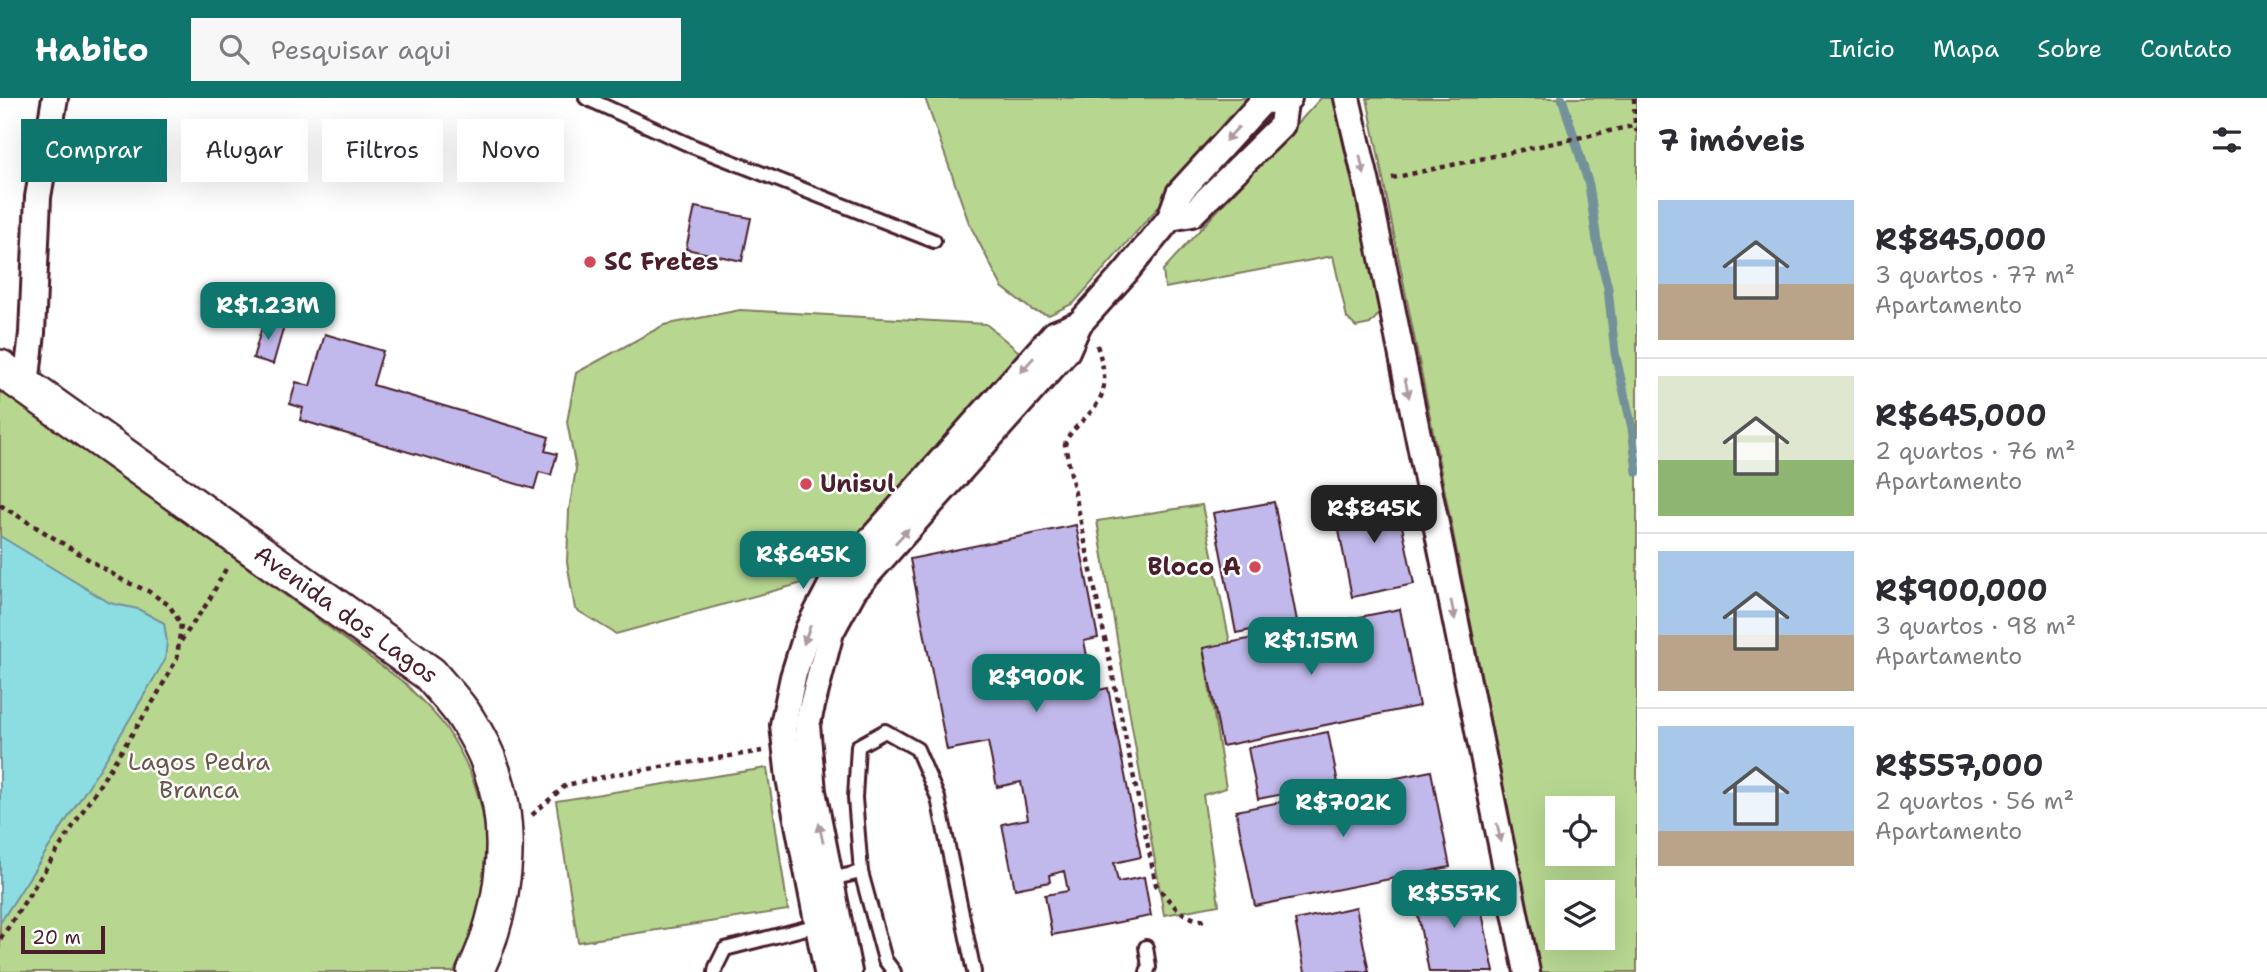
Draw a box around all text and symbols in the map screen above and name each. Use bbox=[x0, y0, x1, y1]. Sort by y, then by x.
search box bbox=[191, 18, 681, 81]
text: Habito bbox=[35, 27, 149, 72]
icon: search bbox=[215, 30, 253, 68]
text: Pesquisar aqui bbox=[271, 32, 451, 67]
text: Início bbox=[1829, 33, 1895, 65]
text: Mapa bbox=[1933, 33, 1999, 65]
text: Sobre bbox=[2037, 33, 2102, 65]
text: Contato bbox=[2140, 33, 2232, 65]
chip: Comprar bbox=[21, 119, 167, 182]
chip: Alugar bbox=[181, 119, 308, 182]
chip: Filtros bbox=[322, 119, 443, 182]
chip: Novo bbox=[457, 119, 564, 182]
text: 7 imóveis bbox=[1658, 120, 1805, 161]
icon: filters bbox=[2208, 121, 2246, 159]
one-way arrow bbox=[1225, 125, 1241, 142]
one-way arrow bbox=[1357, 154, 1368, 176]
text: R$845,000 bbox=[1875, 219, 2047, 260]
icon: home bbox=[1714, 228, 1798, 312]
place label: SC Fretes bbox=[604, 246, 719, 278]
marker: SC Fretes bbox=[582, 254, 598, 270]
text: 3 quartos · 77 m² bbox=[1875, 260, 2075, 290]
pin: R$1.23M bbox=[203, 282, 333, 342]
text: R$1.23M bbox=[216, 290, 320, 320]
text: Apartamento bbox=[1875, 290, 2022, 320]
one-way arrow bbox=[1019, 356, 1035, 374]
one-way arrow bbox=[1402, 377, 1413, 399]
text: R$645,000 bbox=[1875, 395, 2047, 436]
icon: home bbox=[1714, 404, 1798, 488]
text: 2 quartos · 76 m² bbox=[1875, 436, 2076, 466]
text: Apartamento bbox=[1875, 466, 2022, 496]
place label: Unisul bbox=[820, 468, 895, 500]
marker: Unisul bbox=[798, 476, 814, 492]
pin: R$845K bbox=[1317, 486, 1431, 545]
text: R$845K bbox=[1327, 493, 1421, 523]
one-way arrow bbox=[894, 527, 910, 545]
pin: R$645K bbox=[746, 532, 860, 591]
street label: Avenida dos Lagos bbox=[247, 538, 447, 690]
text: R$645K bbox=[756, 539, 850, 569]
place label: Bloco A bbox=[1148, 551, 1241, 583]
marker: Bloco A bbox=[1247, 559, 1263, 575]
text: R$900,000 bbox=[1875, 570, 2048, 611]
icon: home bbox=[1714, 579, 1798, 663]
one-way arrow bbox=[1447, 599, 1458, 621]
text: 3 quartos · 98 m² bbox=[1875, 611, 2076, 641]
pin: R$1.15M bbox=[1246, 618, 1376, 677]
one-way arrow bbox=[801, 624, 812, 645]
text: R$1.15M bbox=[1264, 625, 1358, 655]
text: Apartamento bbox=[1875, 641, 2022, 671]
pin: R$900K bbox=[979, 654, 1093, 714]
text: R$900K bbox=[988, 662, 1084, 692]
text: R$557,000 bbox=[1875, 745, 2044, 786]
park label: Lagos Pedra Branca bbox=[128, 746, 270, 806]
icon: home bbox=[1714, 754, 1798, 838]
pin: R$702K bbox=[1286, 780, 1400, 839]
text: 2 quartos · 56 m² bbox=[1875, 786, 2074, 816]
text: R$702K bbox=[1295, 787, 1391, 817]
map controls bbox=[1545, 796, 1615, 950]
button: locate bbox=[1545, 796, 1615, 866]
text: Apartamento bbox=[1875, 816, 2022, 846]
one-way arrow bbox=[816, 822, 827, 844]
one-way arrow bbox=[1493, 822, 1504, 844]
pin: R$557K bbox=[1397, 870, 1511, 930]
text: R$557K bbox=[1408, 878, 1500, 908]
button: layers bbox=[1545, 880, 1615, 950]
scale bar bbox=[21, 923, 105, 955]
text: 20 m bbox=[32, 925, 81, 950]

